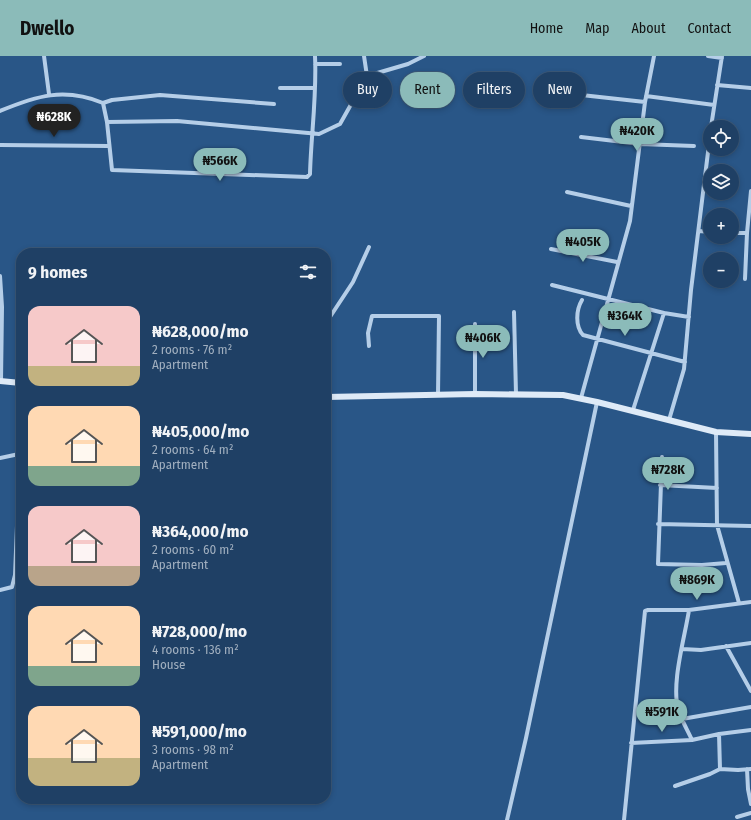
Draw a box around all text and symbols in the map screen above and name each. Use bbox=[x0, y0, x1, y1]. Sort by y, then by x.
text: Dwello bbox=[20, 17, 74, 40]
text: Home bbox=[530, 20, 563, 37]
text: Map bbox=[585, 20, 609, 37]
text: About bbox=[631, 20, 666, 37]
text: Contact bbox=[688, 20, 731, 37]
chip: Buy bbox=[343, 72, 392, 108]
chip: Rent bbox=[400, 72, 455, 108]
chip: Filters bbox=[463, 72, 525, 108]
chip: New bbox=[533, 72, 586, 108]
pin: ₦628K bbox=[26, 104, 82, 138]
text: ₦628K bbox=[37, 109, 71, 124]
pin: ₦420K bbox=[609, 118, 665, 152]
map controls bbox=[703, 120, 739, 288]
button: locate bbox=[703, 120, 739, 156]
text: ₦420K bbox=[620, 123, 654, 138]
pin: ₦566K bbox=[192, 148, 248, 182]
text: ₦566K bbox=[202, 153, 238, 168]
button: layers bbox=[703, 164, 739, 200]
button: + bbox=[703, 208, 739, 244]
pin: ₦405K bbox=[555, 229, 611, 263]
text: ₦405K bbox=[565, 234, 601, 249]
button: − bbox=[703, 252, 739, 288]
icon: filters bbox=[297, 261, 319, 283]
text: 9 homes bbox=[28, 262, 87, 283]
pin: ₦364K bbox=[597, 303, 653, 337]
text: ₦364K bbox=[608, 308, 642, 323]
text: ₦628,000/mo bbox=[152, 321, 249, 342]
icon: home bbox=[60, 322, 108, 370]
pin: ₦406K bbox=[455, 325, 511, 359]
text: ₦406K bbox=[465, 330, 501, 345]
text: 2 rooms · 76 m² bbox=[152, 342, 232, 357]
text: Apartment bbox=[152, 357, 208, 372]
text: ₦405,000/mo bbox=[152, 421, 249, 442]
icon: home bbox=[60, 422, 108, 470]
text: 2 rooms · 64 m² bbox=[152, 442, 233, 457]
text: Apartment bbox=[152, 457, 208, 472]
pin: ₦728K bbox=[640, 457, 696, 491]
text: ₦728K bbox=[651, 462, 685, 477]
text: ₦364,000/mo bbox=[152, 521, 249, 542]
icon: home bbox=[60, 522, 108, 570]
text: 2 rooms · 60 m² bbox=[152, 542, 234, 557]
text: Apartment bbox=[152, 557, 208, 572]
pin: ₦869K bbox=[669, 567, 725, 601]
text: ₦869K bbox=[679, 572, 715, 587]
text: ₦728,000/mo bbox=[152, 621, 247, 642]
icon: home bbox=[60, 622, 108, 670]
text: 4 rooms · 136 m² bbox=[152, 642, 239, 657]
text: House bbox=[152, 657, 186, 672]
pin: ₦591K bbox=[634, 699, 690, 733]
text: ₦591K bbox=[645, 704, 679, 719]
text: ₦591,000/mo bbox=[152, 721, 247, 742]
icon: home bbox=[60, 722, 108, 770]
text: 3 rooms · 98 m² bbox=[152, 742, 234, 757]
text: Apartment bbox=[152, 757, 208, 772]

